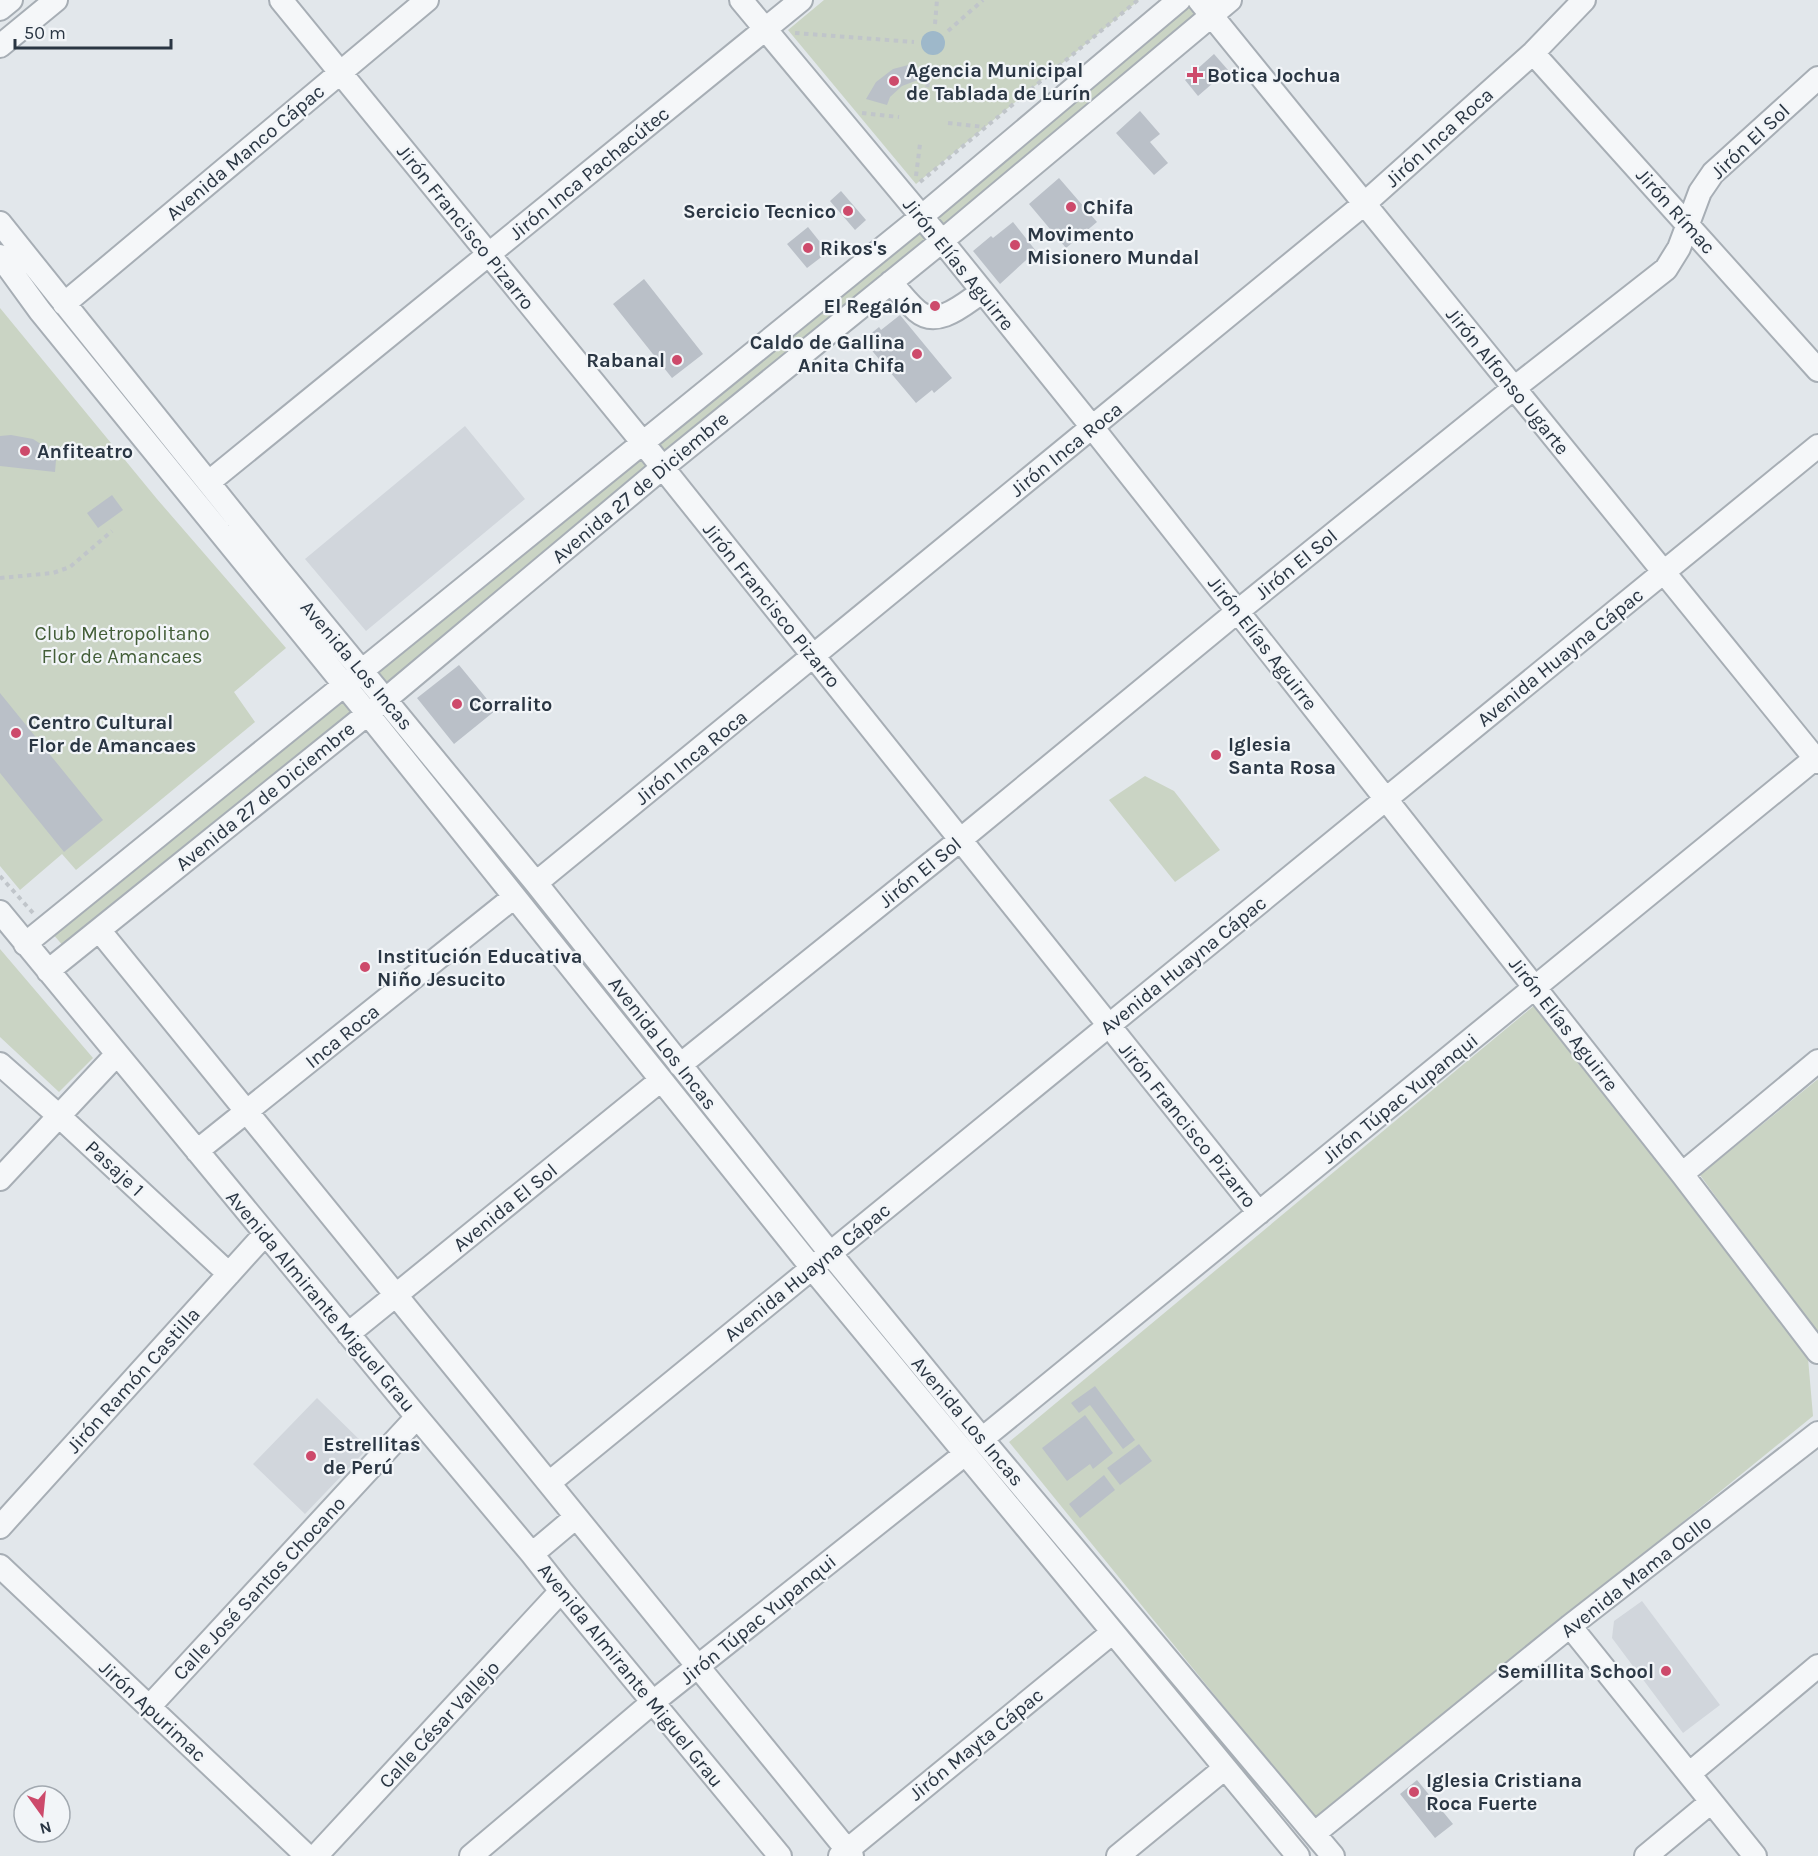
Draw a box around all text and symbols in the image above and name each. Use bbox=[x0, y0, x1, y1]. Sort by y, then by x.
scale bar bbox=[15, 12, 171, 50]
text: 50 m bbox=[24, 22, 66, 44]
place label: Agencia Municipal de Tablada de Lurín bbox=[906, 59, 1091, 105]
place label: Botica Jochua bbox=[1207, 64, 1341, 87]
marker: Botica Jochua bbox=[1188, 68, 1202, 82]
marker: Agencia Municipal de Tablada de Lurín bbox=[887, 74, 901, 88]
street label: Avenida Manco Cápac bbox=[162, 80, 329, 225]
street label: Jirón Inca Roca bbox=[1381, 83, 1498, 192]
street label: Jirón El Sol bbox=[1706, 99, 1794, 184]
street label: Jirón Inca Pachacútec bbox=[505, 102, 674, 245]
street label: Jirón Francisco Pizarro bbox=[392, 140, 539, 314]
street label: Jirón Rímac bbox=[1631, 164, 1720, 259]
street label: Jirón Elías Aguirre bbox=[898, 193, 1019, 335]
place label: Chifa bbox=[1083, 196, 1134, 219]
place label: Sercicio Tecnico bbox=[683, 200, 836, 223]
marker: Chifa bbox=[1064, 200, 1078, 214]
marker: Sercicio Tecnico bbox=[841, 204, 855, 218]
place label: Movimento Misionero Mundal bbox=[1027, 223, 1199, 269]
place label: Rikos's bbox=[820, 237, 887, 260]
marker: Movimento Misionero Mundal bbox=[1008, 238, 1022, 252]
marker: Rikos's bbox=[801, 241, 815, 255]
place label: El Regalón bbox=[823, 295, 923, 318]
marker: El Regalón bbox=[928, 299, 942, 313]
street label: Jirón Alfonso Ugarte bbox=[1441, 303, 1574, 459]
place label: Caldo de Gallina Anita Chifa bbox=[750, 331, 905, 377]
marker: Caldo de Gallina Anita Chifa bbox=[910, 347, 924, 361]
place label: Rabanal bbox=[586, 349, 665, 372]
marker: Rabanal bbox=[670, 353, 684, 367]
street label: Jirón Inca Roca bbox=[1006, 397, 1127, 502]
street label: Avenida 27 de Diciembre bbox=[547, 407, 733, 568]
place label: Anfiteatro bbox=[37, 440, 133, 463]
marker: Anfiteatro bbox=[18, 444, 32, 458]
street label: Jirón Francisco Pizarro bbox=[698, 518, 845, 692]
street label: Jirón El Sol bbox=[1251, 524, 1342, 605]
street label: Jirón Elías Aguirre bbox=[1203, 572, 1322, 715]
street label: Avenida Huayna Cápac bbox=[1473, 583, 1648, 731]
street label: Avenida Los Incas bbox=[296, 596, 418, 735]
park label: Club Metropolitano Flor de Amancaes bbox=[34, 622, 210, 668]
place label: Corralito bbox=[469, 693, 552, 716]
marker: Corralito bbox=[450, 697, 464, 711]
street label: Jirón Inca Roca bbox=[631, 705, 752, 810]
place label: Centro Cultural Flor de Amancaes bbox=[28, 711, 196, 757]
street label: Avenida 27 de Diciembre bbox=[171, 717, 359, 876]
marker: Centro Cultural Flor de Amancaes bbox=[9, 726, 23, 740]
place label: Iglesia Santa Rosa bbox=[1228, 733, 1336, 779]
marker: Iglesia Santa Rosa bbox=[1209, 748, 1223, 762]
street label: Jirón El Sol bbox=[875, 832, 966, 913]
street label: Avenida Huayna Cápac bbox=[1096, 891, 1271, 1039]
place label: Institución Educativa Niño Jesucito bbox=[377, 945, 582, 991]
street label: Jirón Elías Aguirre bbox=[1504, 953, 1623, 1096]
marker: Institución Educativa Niño Jesucito bbox=[358, 960, 372, 974]
street label: Avenida Los Incas bbox=[604, 972, 722, 1114]
street label: Inca Roca bbox=[301, 1000, 384, 1073]
street label: Jirón Túpac Yupanqui bbox=[1318, 1028, 1483, 1168]
street label: Jirón Francisco Pizarro bbox=[1114, 1038, 1261, 1212]
street label: Pasaje 1 bbox=[81, 1136, 149, 1201]
street label: Avenida El Sol bbox=[449, 1158, 562, 1256]
street label: Avenida Almirante Miguel Grau bbox=[221, 1186, 420, 1417]
street label: Avenida Huayna Cápac bbox=[720, 1198, 895, 1346]
street label: Jirón Ramón Castilla bbox=[62, 1303, 205, 1458]
street label: Avenida Los Incas bbox=[907, 1352, 1029, 1491]
place label: Estrellitas de Perú bbox=[323, 1433, 421, 1479]
marker: Estrellitas de Perú bbox=[304, 1449, 318, 1463]
street label: Calle José Santos Chocano bbox=[168, 1492, 350, 1685]
street label: Avenida Mama Ocllo bbox=[1556, 1510, 1716, 1642]
street label: Jirón Túpac Yupanqui bbox=[676, 1549, 841, 1689]
street label: Avenida Almirante Miguel Grau bbox=[533, 1559, 728, 1792]
street label: Jirón Apurimac bbox=[95, 1656, 211, 1767]
street label: Calle César Vallejo bbox=[374, 1656, 504, 1793]
place label: Semillita School bbox=[1497, 1660, 1654, 1683]
marker: Semillita School bbox=[1659, 1664, 1673, 1678]
street label: Jirón Mayta Cápac bbox=[905, 1683, 1048, 1806]
place label: Iglesia Cristiana Roca Fuerte bbox=[1426, 1769, 1582, 1815]
north arrow bbox=[12, 1784, 72, 1844]
marker: Iglesia Cristiana Roca Fuerte bbox=[1407, 1785, 1421, 1799]
text: N bbox=[38, 1817, 54, 1839]

